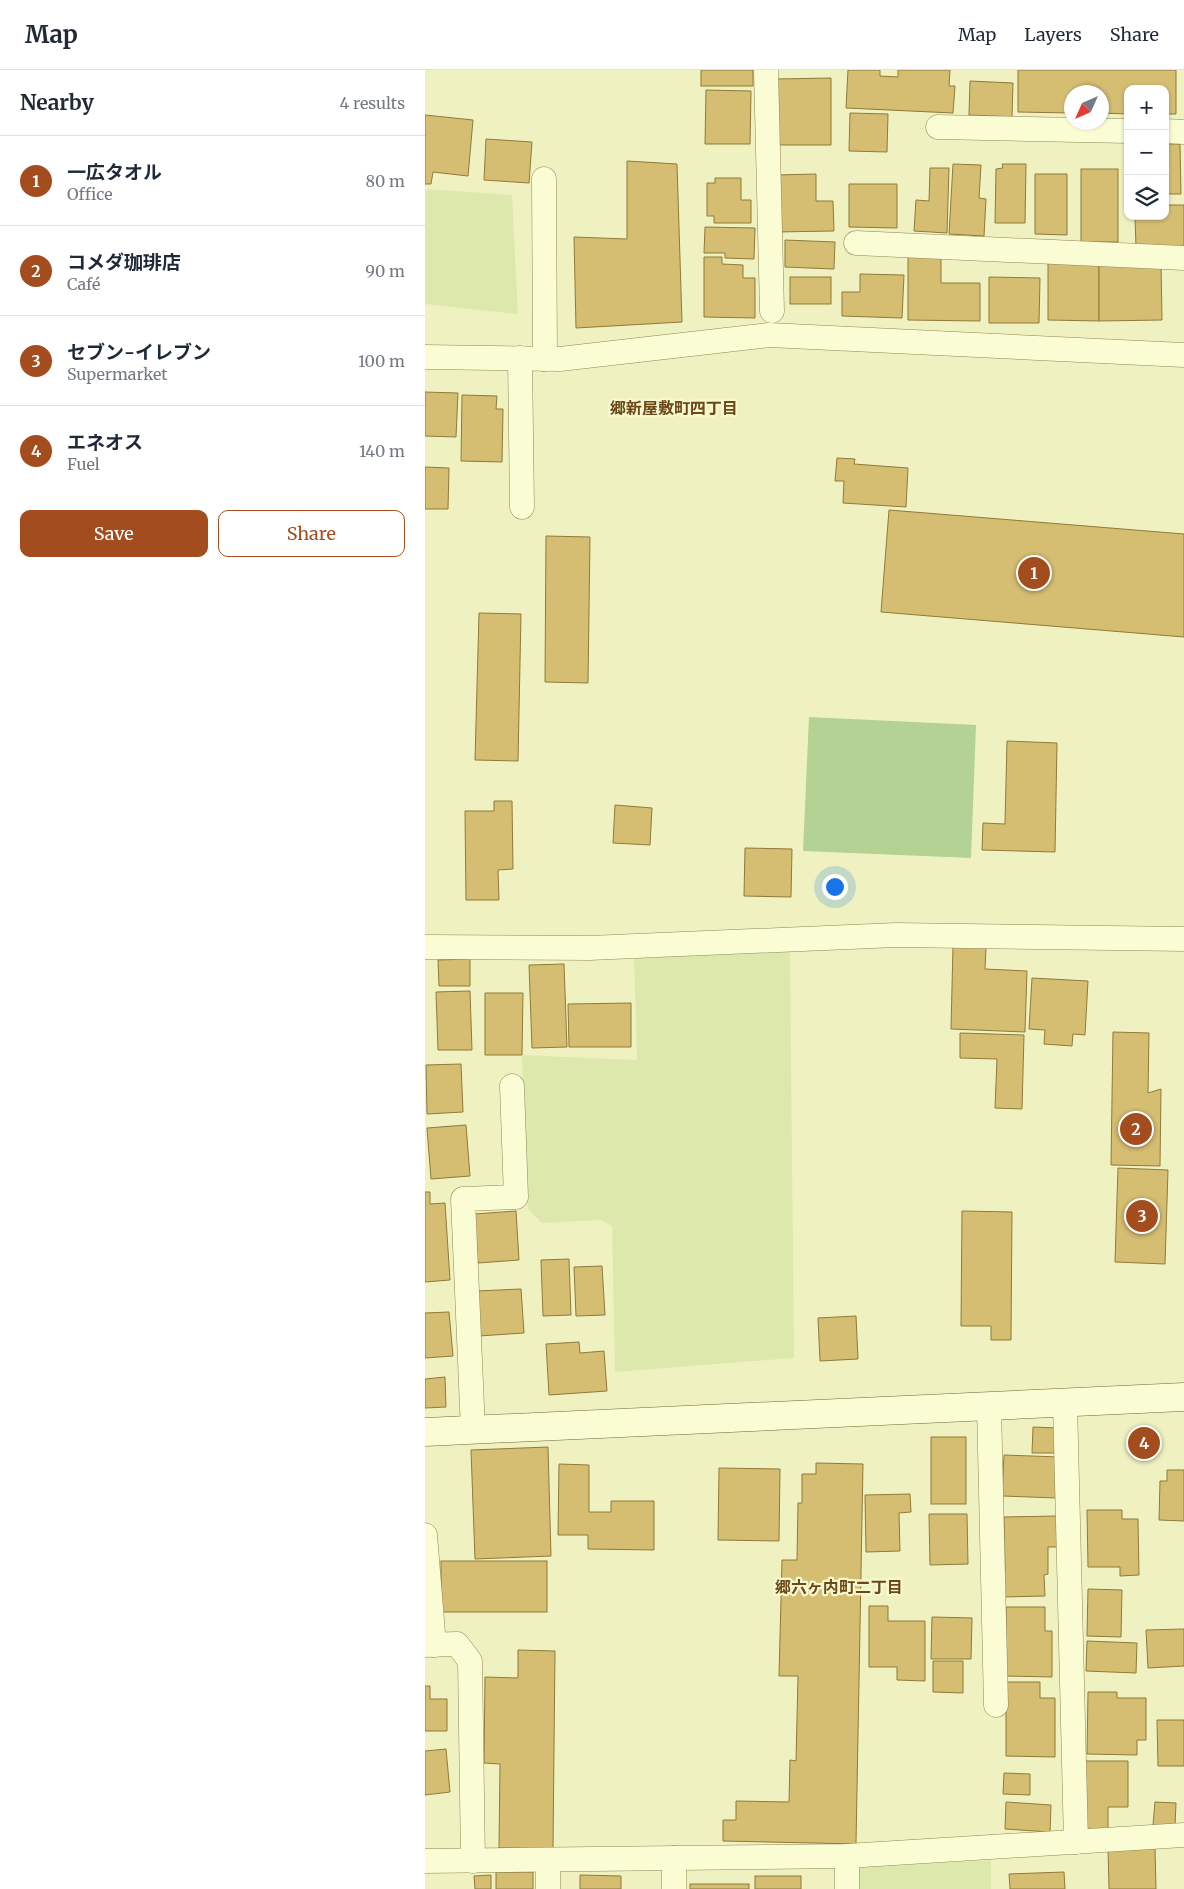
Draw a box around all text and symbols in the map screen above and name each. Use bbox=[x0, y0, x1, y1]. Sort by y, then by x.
text: Map bbox=[25, 19, 78, 50]
text: Map bbox=[958, 23, 996, 46]
text: Layers bbox=[1024, 23, 1082, 46]
text: Share bbox=[1110, 23, 1159, 46]
north arrow bbox=[1064, 85, 1109, 130]
map controls bbox=[1124, 85, 1169, 220]
button: + bbox=[1124, 85, 1169, 130]
text: Nearby bbox=[20, 89, 94, 116]
text: 4 results bbox=[339, 93, 405, 113]
button: − bbox=[1124, 130, 1169, 175]
text: 一広タオル bbox=[67, 160, 162, 184]
text: 1 bbox=[32, 171, 40, 191]
text: 80 m bbox=[366, 171, 405, 191]
button: layers bbox=[1124, 175, 1169, 220]
text: Office bbox=[67, 184, 113, 204]
text: コメダ珈琲店 bbox=[67, 250, 181, 274]
text: 2 bbox=[31, 261, 41, 281]
text: 90 m bbox=[365, 261, 405, 281]
text: Café bbox=[67, 274, 100, 294]
text: セブン-イレブン bbox=[67, 340, 211, 364]
text: 3 bbox=[31, 351, 41, 371]
text: 100 m bbox=[358, 351, 405, 371]
text: Supermarket bbox=[67, 364, 168, 384]
district label: 郷新屋敷町四丁目 bbox=[610, 398, 738, 418]
text: エネオス bbox=[67, 430, 143, 454]
text: 4 bbox=[31, 441, 41, 461]
text: 140 m bbox=[359, 441, 405, 461]
text: Fuel bbox=[67, 454, 100, 474]
button: Save bbox=[20, 510, 208, 557]
button: Share bbox=[218, 510, 405, 557]
pin: 1 bbox=[1018, 554, 1050, 592]
your location bbox=[822, 874, 848, 900]
pin: 2 bbox=[1120, 1110, 1152, 1148]
pin: 3 bbox=[1126, 1197, 1158, 1235]
pin: 4 bbox=[1128, 1424, 1160, 1462]
district label: 郷六ヶ内町二丁目 bbox=[775, 1577, 903, 1597]

